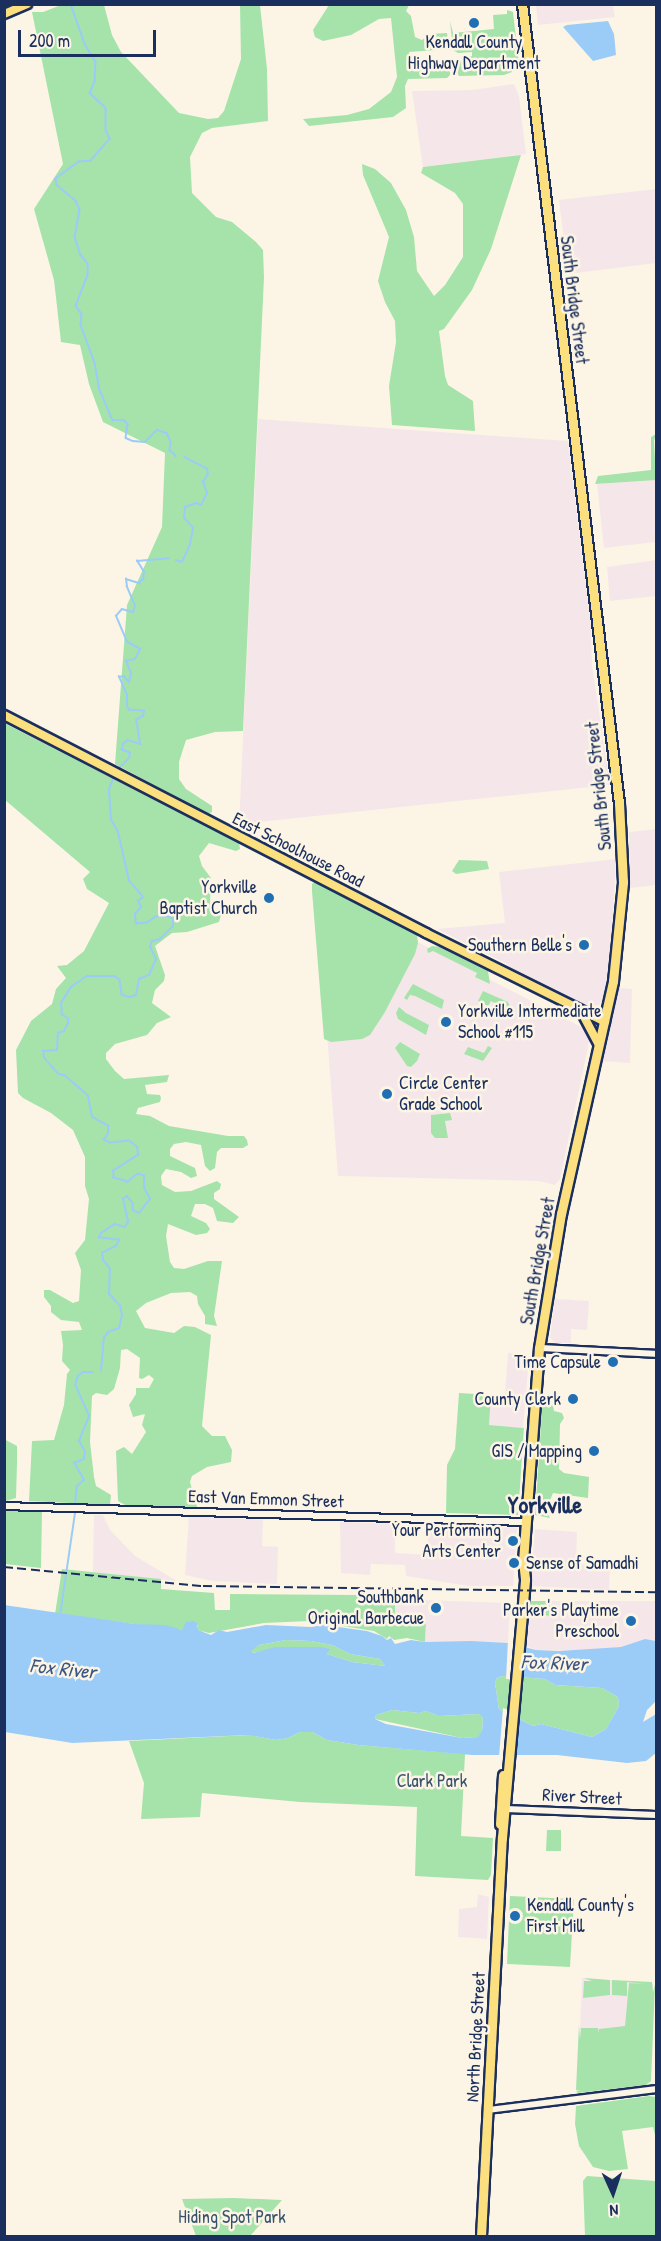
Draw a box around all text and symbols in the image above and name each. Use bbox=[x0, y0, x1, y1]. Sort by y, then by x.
marker: Kendall County Highway Department bbox=[467, 16, 481, 30]
scale bar bbox=[21, 18, 159, 56]
text: 200 m bbox=[29, 28, 70, 53]
place label: Kendall County Highway Department bbox=[408, 32, 540, 74]
street label: South Bridge Street bbox=[555, 235, 593, 365]
street label: South Bridge Street bbox=[582, 721, 616, 851]
street label: East Schoolhouse Road bbox=[229, 808, 367, 892]
place label: Yorkville Baptist Church bbox=[160, 877, 257, 920]
marker: Yorkville Baptist Church bbox=[262, 891, 276, 905]
place label: Southern Belle's bbox=[468, 934, 572, 956]
marker: Southern Belle's bbox=[577, 938, 591, 952]
place label: Yorkville Intermediate School #115 bbox=[458, 1001, 601, 1044]
marker: Yorkville Intermediate School #115 bbox=[439, 1015, 453, 1029]
place label: Circle Center Grade School bbox=[399, 1073, 488, 1116]
marker: Circle Center Grade School bbox=[380, 1087, 394, 1101]
street label: South Bridge Street bbox=[516, 1196, 560, 1326]
place label: Time Capsule bbox=[514, 1351, 601, 1373]
marker: Time Capsule bbox=[606, 1355, 620, 1369]
place label: County Clerk bbox=[474, 1388, 561, 1410]
marker: County Clerk bbox=[566, 1392, 580, 1406]
place label: GIS / Mapping bbox=[492, 1440, 582, 1462]
marker: GIS / Mapping bbox=[587, 1444, 601, 1458]
street label: East Van Emmon Street bbox=[188, 1485, 344, 1513]
district label: Yorkville bbox=[508, 1491, 582, 1519]
place label: Your Performing Arts Center bbox=[392, 1520, 501, 1562]
marker: Your Performing Arts Center bbox=[506, 1534, 520, 1548]
place label: Sense of Samadhi bbox=[526, 1552, 639, 1574]
marker: Sense of Samadhi bbox=[507, 1556, 521, 1570]
place label: Southbank Original Barbecue bbox=[308, 1587, 424, 1630]
place label: Parker's Playtime Preschool bbox=[503, 1600, 619, 1642]
marker: Southbank Original Barbecue bbox=[429, 1601, 443, 1615]
marker: Parker's Playtime Preschool bbox=[624, 1614, 638, 1628]
water label: Fox River bbox=[520, 1649, 588, 1675]
water label: Fox River bbox=[29, 1653, 97, 1683]
park label: Clark Park bbox=[397, 1770, 467, 1792]
street label: River Street bbox=[542, 1784, 622, 1810]
place label: Kendall County's First Mill bbox=[527, 1895, 634, 1938]
marker: Kendall County's First Mill bbox=[508, 1909, 522, 1923]
street label: North Bridge Street bbox=[462, 1972, 490, 2102]
north arrow bbox=[583, 2163, 643, 2223]
text: N bbox=[609, 2200, 619, 2222]
park label: Hiding Spot Park bbox=[178, 2206, 286, 2228]

